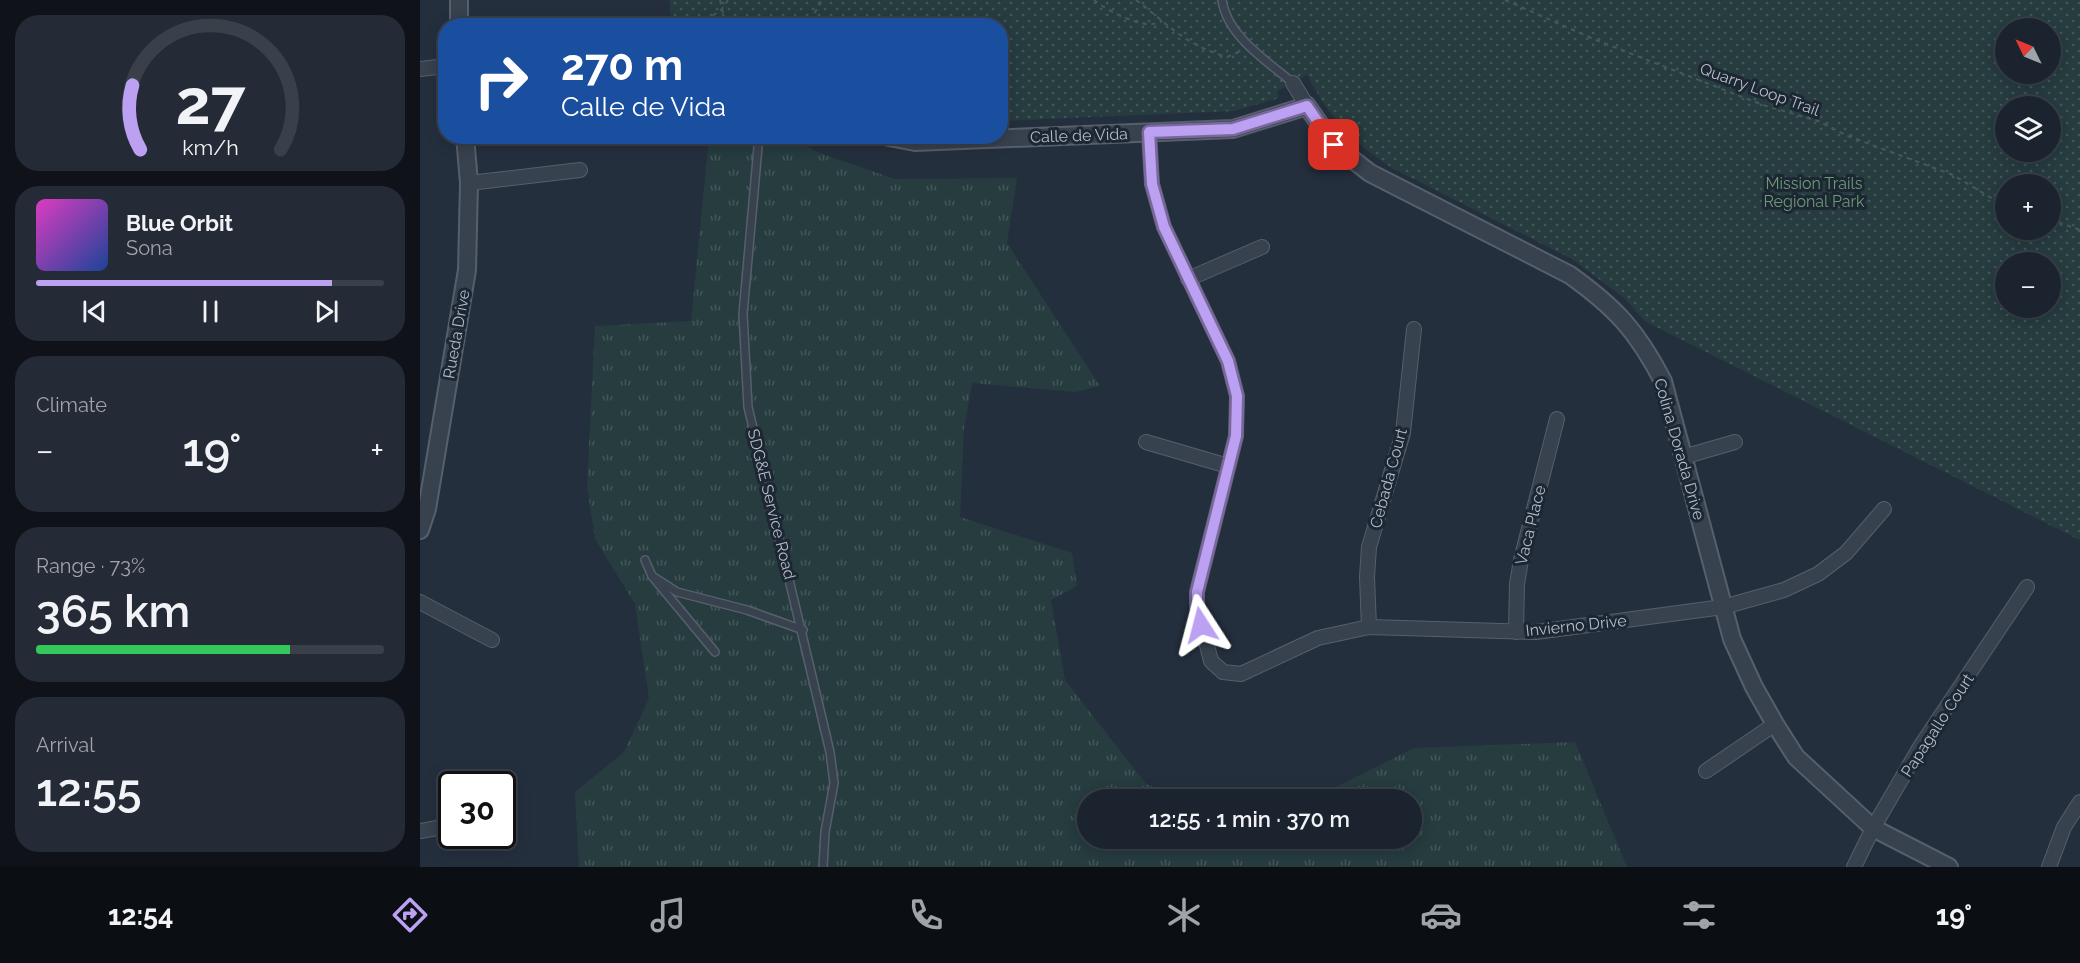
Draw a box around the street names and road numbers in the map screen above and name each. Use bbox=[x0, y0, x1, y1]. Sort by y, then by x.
street label: Quarry Loop Trail bbox=[1697, 59, 1823, 120]
street label: Calle de Vida bbox=[1030, 124, 1128, 147]
street label: Rueda Drive bbox=[439, 288, 474, 380]
street label: Colina Dorada Drive bbox=[1650, 376, 1709, 522]
street label: Cebada Court bbox=[1366, 425, 1411, 530]
street label: SDG&E Service Road bbox=[744, 427, 799, 581]
street label: Vaca Place bbox=[1511, 483, 1550, 567]
street label: Invierno Drive bbox=[1525, 611, 1627, 640]
street label: Papagallo Court bbox=[1897, 670, 1978, 780]

